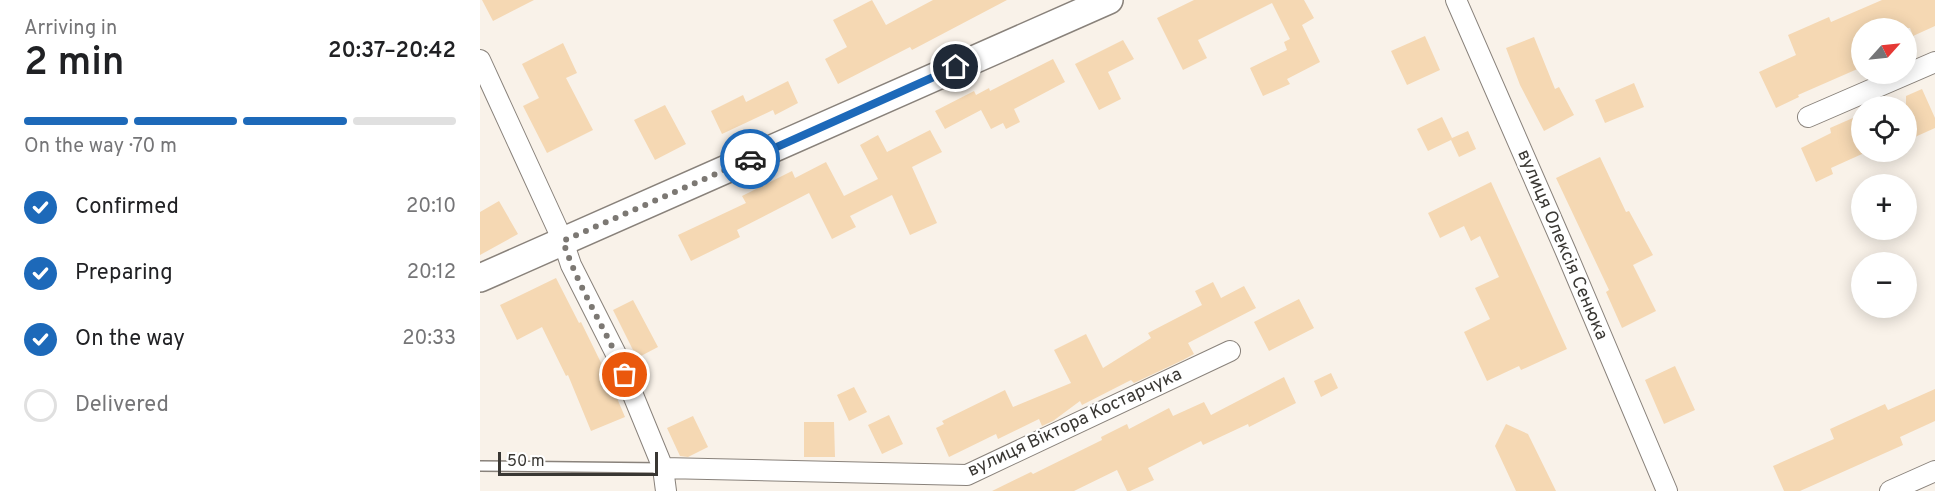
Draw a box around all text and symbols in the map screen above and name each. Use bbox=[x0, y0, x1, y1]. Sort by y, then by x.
text: Arriving in bbox=[24, 16, 117, 42]
north arrow bbox=[1851, 18, 1917, 84]
map controls bbox=[1851, 18, 1917, 318]
text: 20:37–20:42 bbox=[328, 38, 456, 65]
text: 2 min bbox=[24, 40, 125, 89]
pin bbox=[930, 41, 981, 92]
icon: home bbox=[939, 50, 972, 83]
button: locate bbox=[1851, 96, 1917, 162]
courier bbox=[720, 129, 780, 189]
text: On the way · 70 m bbox=[24, 134, 177, 160]
icon: car bbox=[734, 143, 767, 176]
street label: вулиця Олексія Сенюка bbox=[1511, 146, 1613, 344]
button: + bbox=[1851, 174, 1917, 240]
icon: check bbox=[24, 191, 57, 224]
text: Confirmed bbox=[75, 194, 179, 221]
text: 20:10 bbox=[406, 194, 456, 220]
button: − bbox=[1851, 252, 1917, 318]
icon: check bbox=[24, 257, 57, 290]
text: Preparing bbox=[75, 260, 173, 287]
text: 20:12 bbox=[407, 260, 456, 286]
icon: check bbox=[24, 323, 57, 356]
text: On the way bbox=[75, 326, 185, 353]
text: 20:33 bbox=[402, 326, 456, 352]
pin bbox=[599, 349, 650, 400]
icon: bag bbox=[608, 358, 641, 391]
street label: вулиця Віктора Костарчука bbox=[964, 363, 1186, 483]
text: Delivered bbox=[75, 392, 169, 419]
scale bar bbox=[498, 449, 658, 476]
text: 50 m bbox=[507, 452, 545, 472]

